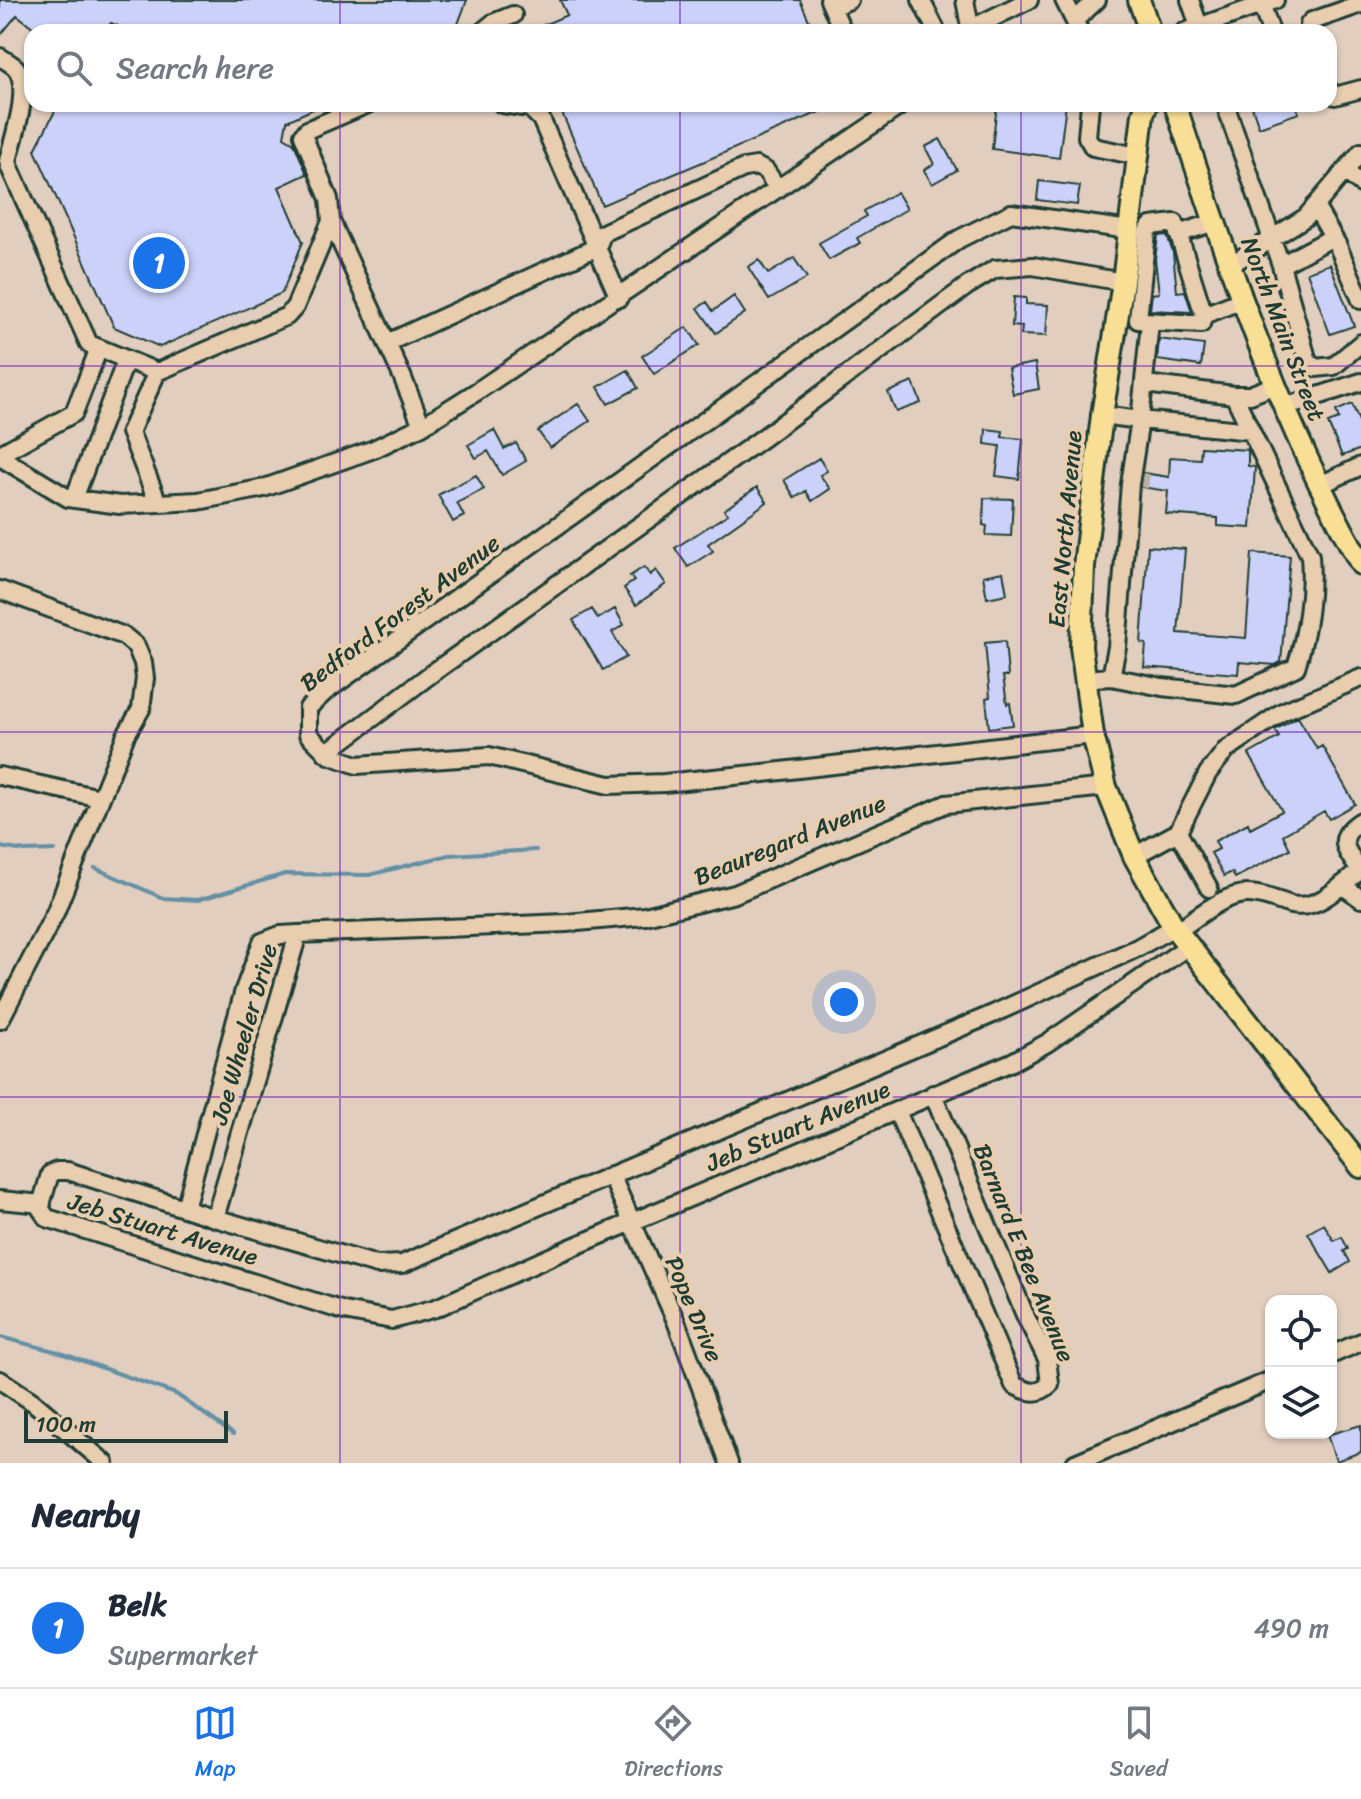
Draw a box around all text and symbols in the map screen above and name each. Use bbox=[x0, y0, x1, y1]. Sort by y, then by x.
search box bbox=[24, 24, 1337, 112]
text: Search here bbox=[116, 41, 274, 95]
icon: search bbox=[52, 46, 96, 90]
street label: North Main Street bbox=[1229, 231, 1337, 427]
pin: 1 bbox=[133, 233, 185, 293]
street label: East North Avenue bbox=[1035, 428, 1095, 629]
street label: Bedford Forest Avenue bbox=[290, 523, 510, 703]
street label: Beauregard Avenue bbox=[687, 782, 893, 898]
street label: Joe Wheeler Drive bbox=[198, 938, 290, 1131]
your location bbox=[824, 982, 864, 1022]
street label: Jeb Stuart Avenue bbox=[698, 1068, 897, 1184]
street label: Barnard E Bee Avenue bbox=[961, 1137, 1087, 1369]
street label: Jeb Stuart Avenue bbox=[62, 1180, 264, 1278]
street label: Pope Drive bbox=[653, 1249, 735, 1369]
map controls bbox=[1265, 1295, 1337, 1439]
button: locate bbox=[1265, 1295, 1337, 1367]
button: layers bbox=[1265, 1367, 1337, 1439]
text: 100 m bbox=[36, 1405, 96, 1444]
scale bar bbox=[24, 1407, 228, 1443]
text: Nearby bbox=[32, 1485, 140, 1545]
text: Belk bbox=[108, 1578, 167, 1632]
text: 1 bbox=[52, 1605, 64, 1651]
text: 490 m bbox=[1254, 1605, 1329, 1651]
text: Supermarket bbox=[108, 1632, 257, 1678]
tab: Map bbox=[193, 1701, 237, 1788]
tab: Directions bbox=[624, 1701, 723, 1788]
tab: Saved bbox=[1110, 1701, 1168, 1788]

